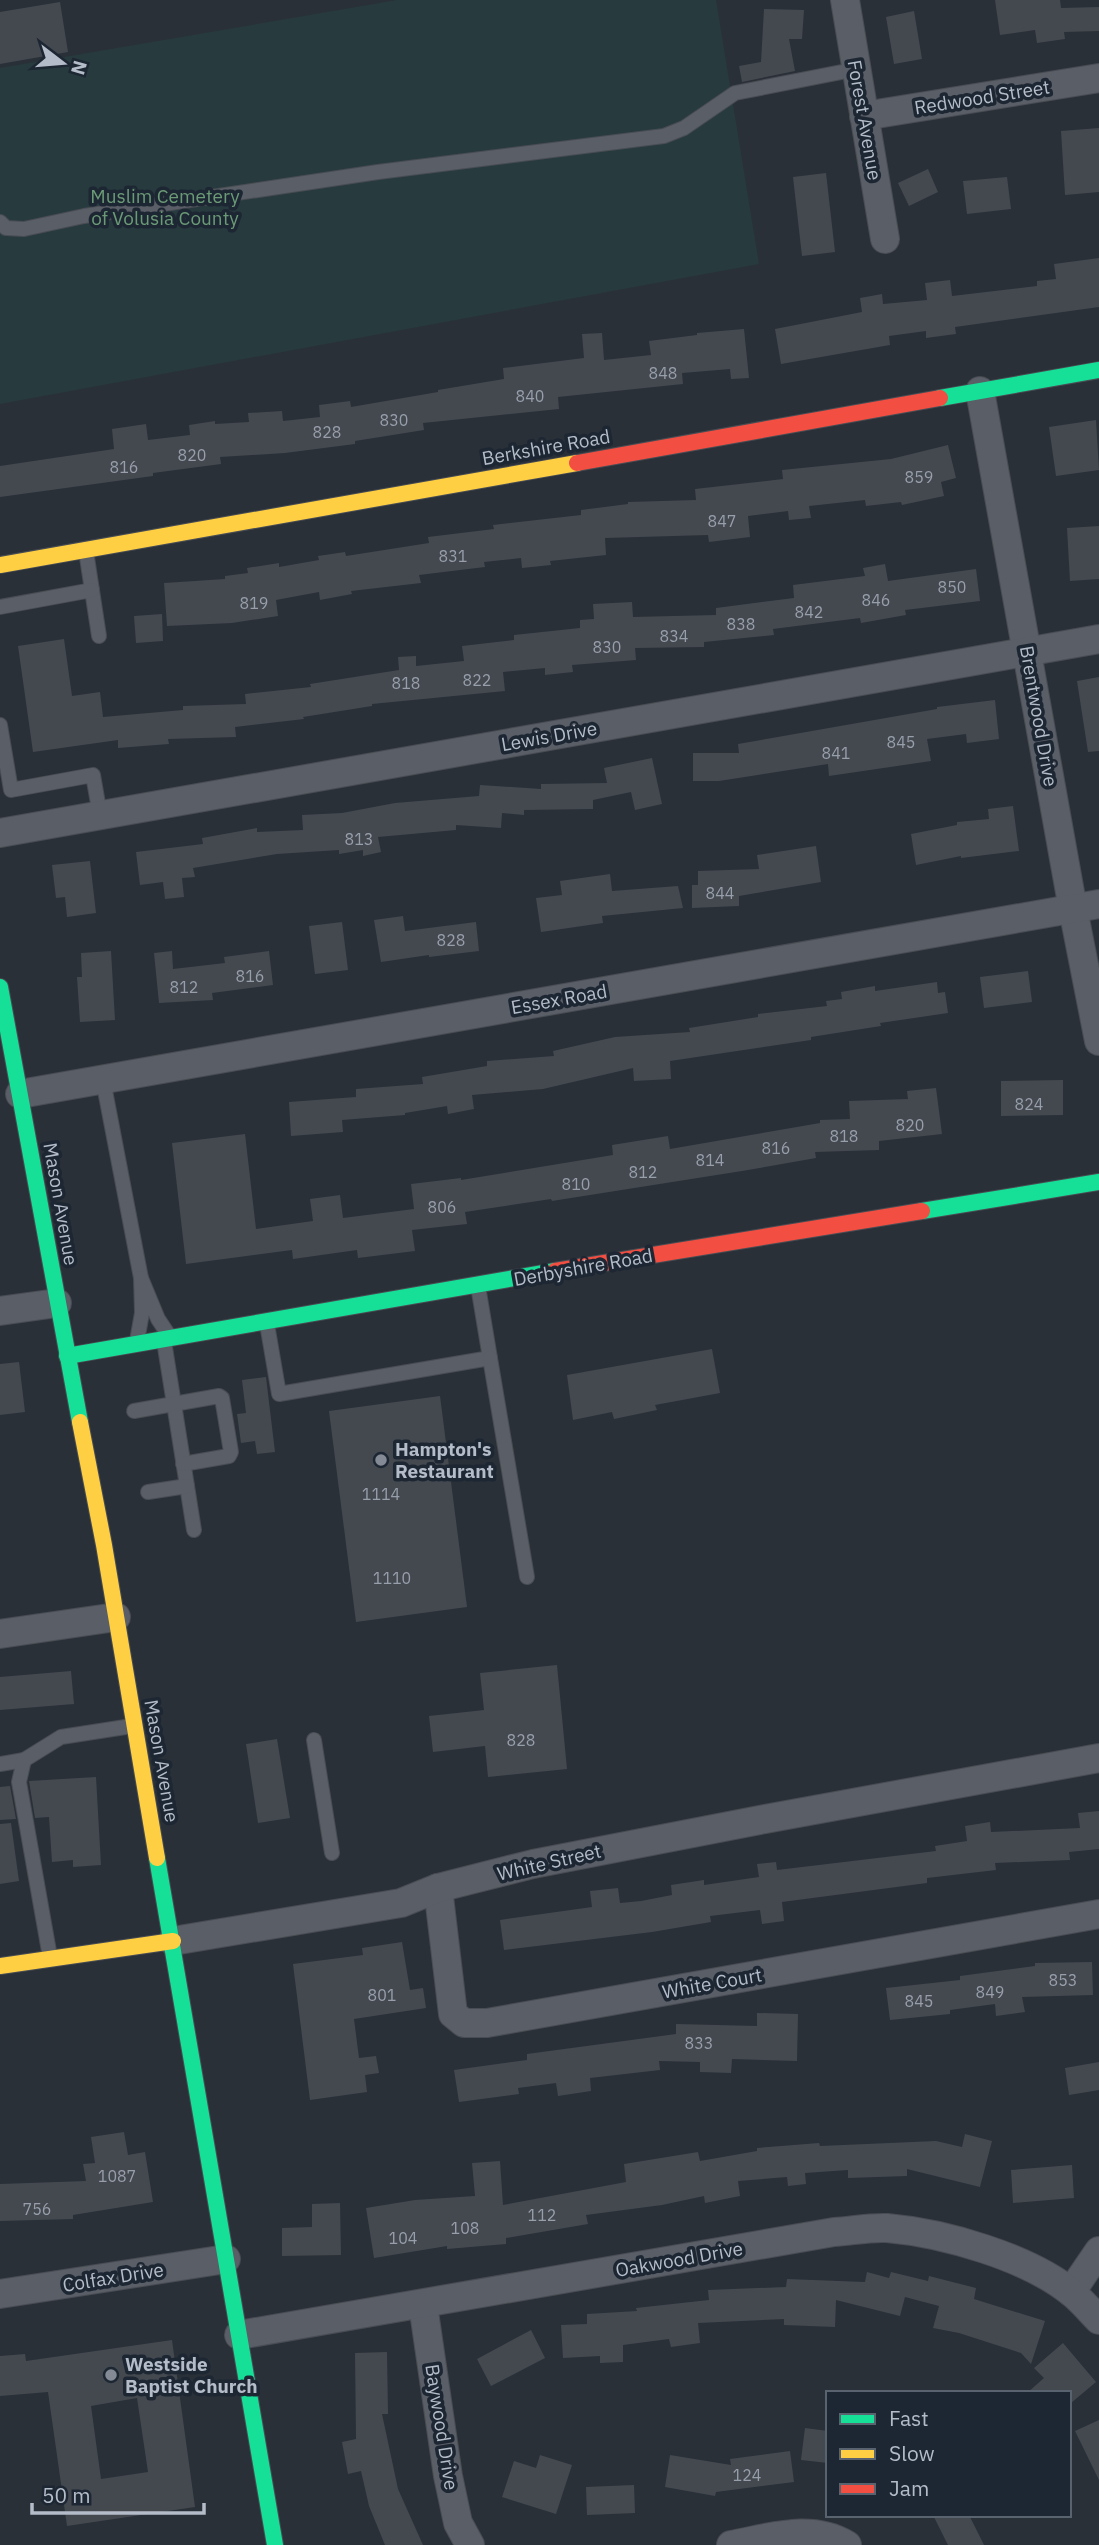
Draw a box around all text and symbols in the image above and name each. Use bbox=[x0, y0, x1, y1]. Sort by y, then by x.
north arrow bbox=[28, 28, 98, 98]
text: N bbox=[66, 58, 93, 78]
street label: Forest Avenue bbox=[843, 58, 887, 182]
street label: Redwood Street bbox=[913, 74, 1051, 120]
park label: Muslim Cemetery of Volusia County bbox=[90, 184, 240, 230]
house number: 848 bbox=[649, 363, 677, 383]
house number: 840 bbox=[516, 386, 544, 406]
house number: 830 bbox=[380, 410, 408, 430]
house number: 828 bbox=[313, 422, 341, 442]
street label: Berkshire Road bbox=[480, 424, 612, 470]
house number: 820 bbox=[178, 445, 206, 465]
house number: 816 bbox=[110, 457, 138, 477]
house number: 859 bbox=[905, 467, 933, 487]
house number: 847 bbox=[708, 511, 736, 531]
house number: 831 bbox=[439, 546, 467, 566]
house number: 850 bbox=[938, 577, 966, 597]
house number: 846 bbox=[862, 590, 890, 610]
house number: 819 bbox=[240, 593, 268, 613]
house number: 842 bbox=[795, 602, 823, 622]
house number: 838 bbox=[727, 614, 755, 634]
house number: 834 bbox=[660, 626, 688, 646]
house number: 830 bbox=[593, 637, 621, 657]
street label: Brentwood Drive bbox=[1015, 644, 1063, 788]
house number: 822 bbox=[463, 670, 491, 690]
house number: 818 bbox=[392, 673, 420, 693]
street label: Lewis Drive bbox=[499, 716, 599, 756]
house number: 845 bbox=[887, 732, 915, 752]
house number: 841 bbox=[822, 743, 850, 763]
house number: 813 bbox=[345, 829, 373, 849]
house number: 844 bbox=[706, 883, 734, 903]
house number: 828 bbox=[437, 930, 465, 950]
house number: 816 bbox=[236, 966, 264, 986]
house number: 812 bbox=[170, 977, 198, 997]
street label: Essex Road bbox=[509, 979, 609, 1019]
house number: 824 bbox=[1015, 1094, 1043, 1114]
house number: 820 bbox=[896, 1115, 924, 1135]
house number: 818 bbox=[830, 1126, 858, 1146]
house number: 816 bbox=[762, 1138, 790, 1158]
street label: Mason Avenue bbox=[38, 1141, 84, 1267]
house number: 814 bbox=[696, 1150, 724, 1170]
house number: 812 bbox=[629, 1162, 657, 1182]
house number: 810 bbox=[562, 1174, 590, 1194]
house number: 806 bbox=[428, 1197, 456, 1217]
street label: Derbyshire Road bbox=[512, 1243, 654, 1291]
place label: Hampton's Restaurant bbox=[395, 1437, 494, 1483]
marker: Hampton's Restaurant bbox=[373, 1452, 389, 1468]
house number: 1114 bbox=[362, 1484, 400, 1504]
house number: 1110 bbox=[373, 1568, 411, 1588]
street label: Mason Avenue bbox=[139, 1698, 185, 1824]
house number: 828 bbox=[507, 1730, 535, 1750]
street label: White Street bbox=[495, 1838, 603, 1886]
street label: White Court bbox=[660, 1962, 764, 2004]
house number: 853 bbox=[1049, 1970, 1077, 1990]
house number: 849 bbox=[976, 1982, 1004, 2002]
house number: 801 bbox=[368, 1985, 396, 2005]
house number: 845 bbox=[905, 1991, 933, 2011]
house number: 833 bbox=[685, 2033, 713, 2053]
house number: 1087 bbox=[98, 2166, 136, 2186]
house number: 756 bbox=[23, 2199, 51, 2219]
house number: 112 bbox=[528, 2205, 556, 2225]
house number: 108 bbox=[451, 2218, 479, 2238]
house number: 104 bbox=[389, 2228, 417, 2248]
street label: Oakwood Drive bbox=[613, 2236, 745, 2282]
street label: Colfax Drive bbox=[61, 2257, 165, 2297]
place label: Westside Baptist Church bbox=[125, 2352, 258, 2398]
street label: Baywood Drive bbox=[420, 2362, 464, 2492]
marker: Westside Baptist Church bbox=[103, 2367, 119, 2383]
legend bbox=[826, 2391, 1071, 2517]
text: Fast bbox=[889, 2404, 929, 2432]
text: Slow bbox=[889, 2439, 935, 2467]
house number: 124 bbox=[733, 2465, 761, 2485]
scale bar bbox=[32, 2472, 203, 2516]
text: Jam bbox=[889, 2474, 929, 2502]
text: 50 m bbox=[42, 2481, 91, 2509]

